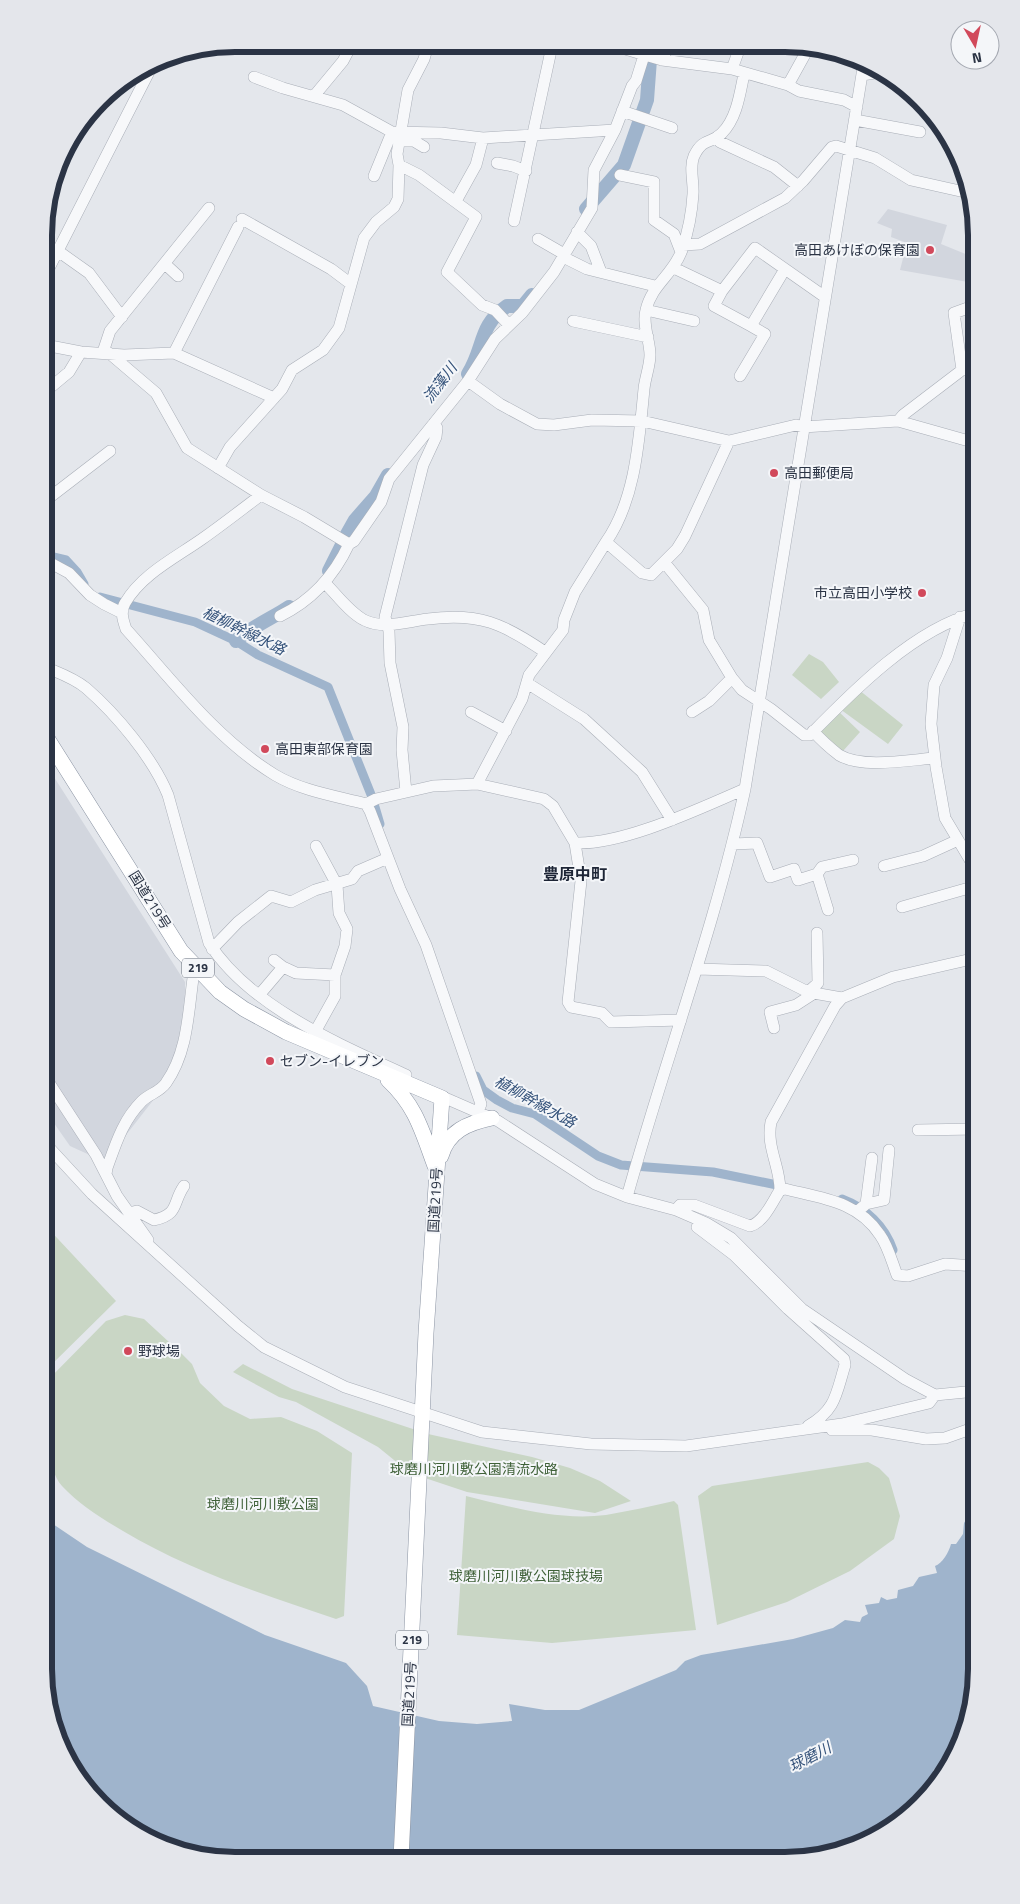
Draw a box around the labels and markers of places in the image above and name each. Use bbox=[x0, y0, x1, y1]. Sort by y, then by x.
place label: 高田あけぼの保育園 bbox=[794, 239, 920, 260]
marker: 高田あけぼの保育園 bbox=[924, 244, 936, 256]
place label: 高田郵便局 bbox=[784, 462, 854, 483]
marker: 高田郵便局 bbox=[768, 467, 780, 479]
place label: 市立高田小学校 bbox=[814, 582, 912, 603]
marker: 市立高田小学校 bbox=[916, 587, 928, 599]
place label: 高田東部保育園 bbox=[275, 738, 373, 759]
marker: 高田東部保育園 bbox=[259, 743, 271, 755]
place label: セブン-イレブン bbox=[280, 1050, 384, 1071]
marker: セブン-イレブン bbox=[264, 1055, 276, 1067]
place label: 野球場 bbox=[138, 1340, 180, 1361]
marker: 野球場 bbox=[122, 1345, 134, 1357]

